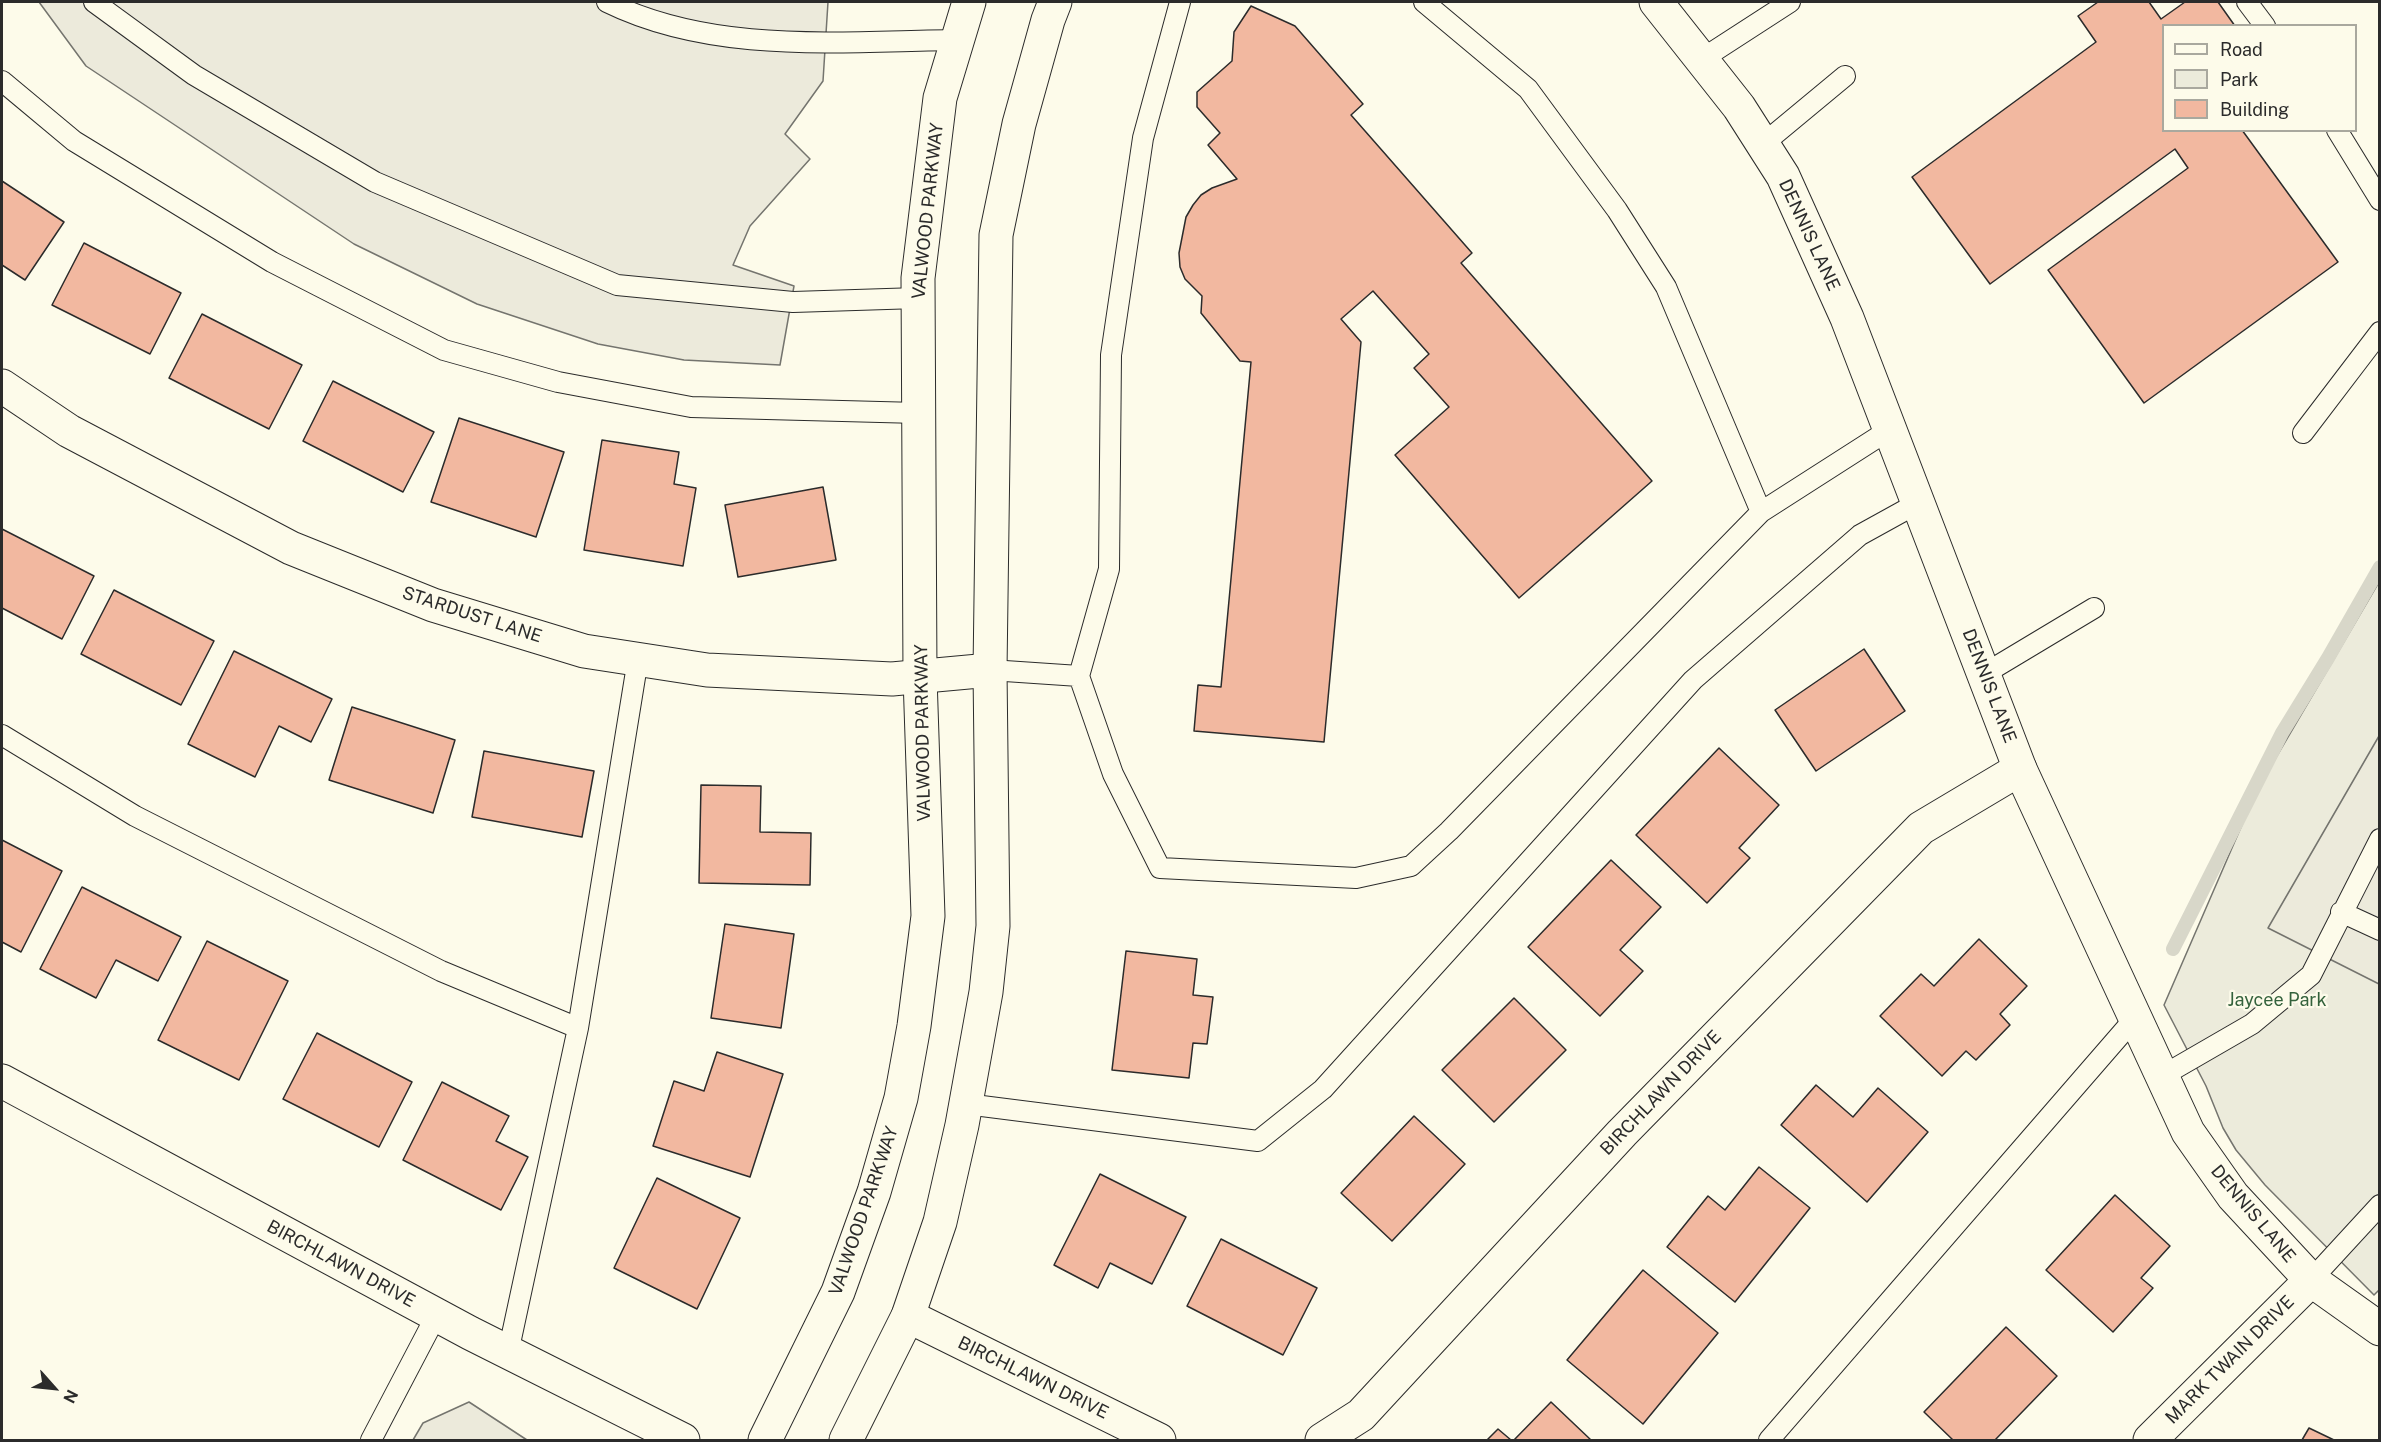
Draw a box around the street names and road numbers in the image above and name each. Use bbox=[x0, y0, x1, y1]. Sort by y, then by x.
street label: VALWOOD PARKWAY bbox=[908, 122, 948, 300]
street label: DENNIS LANE bbox=[1774, 176, 1844, 294]
street label: STARDUST LANE bbox=[399, 582, 545, 648]
street label: DENNIS LANE bbox=[1957, 626, 2021, 746]
street label: VALWOOD PARKWAY bbox=[911, 644, 935, 822]
street label: BIRCHLAWN DRIVE bbox=[1596, 1026, 1726, 1160]
street label: VALWOOD PARKWAY bbox=[825, 1124, 903, 1298]
street label: DENNIS LANE bbox=[2206, 1161, 2300, 1267]
street label: BIRCHLAWN DRIVE bbox=[263, 1216, 419, 1312]
street label: MARK TWAIN DRIVE bbox=[2161, 1291, 2299, 1429]
street label: BIRCHLAWN DRIVE bbox=[954, 1332, 1112, 1424]

